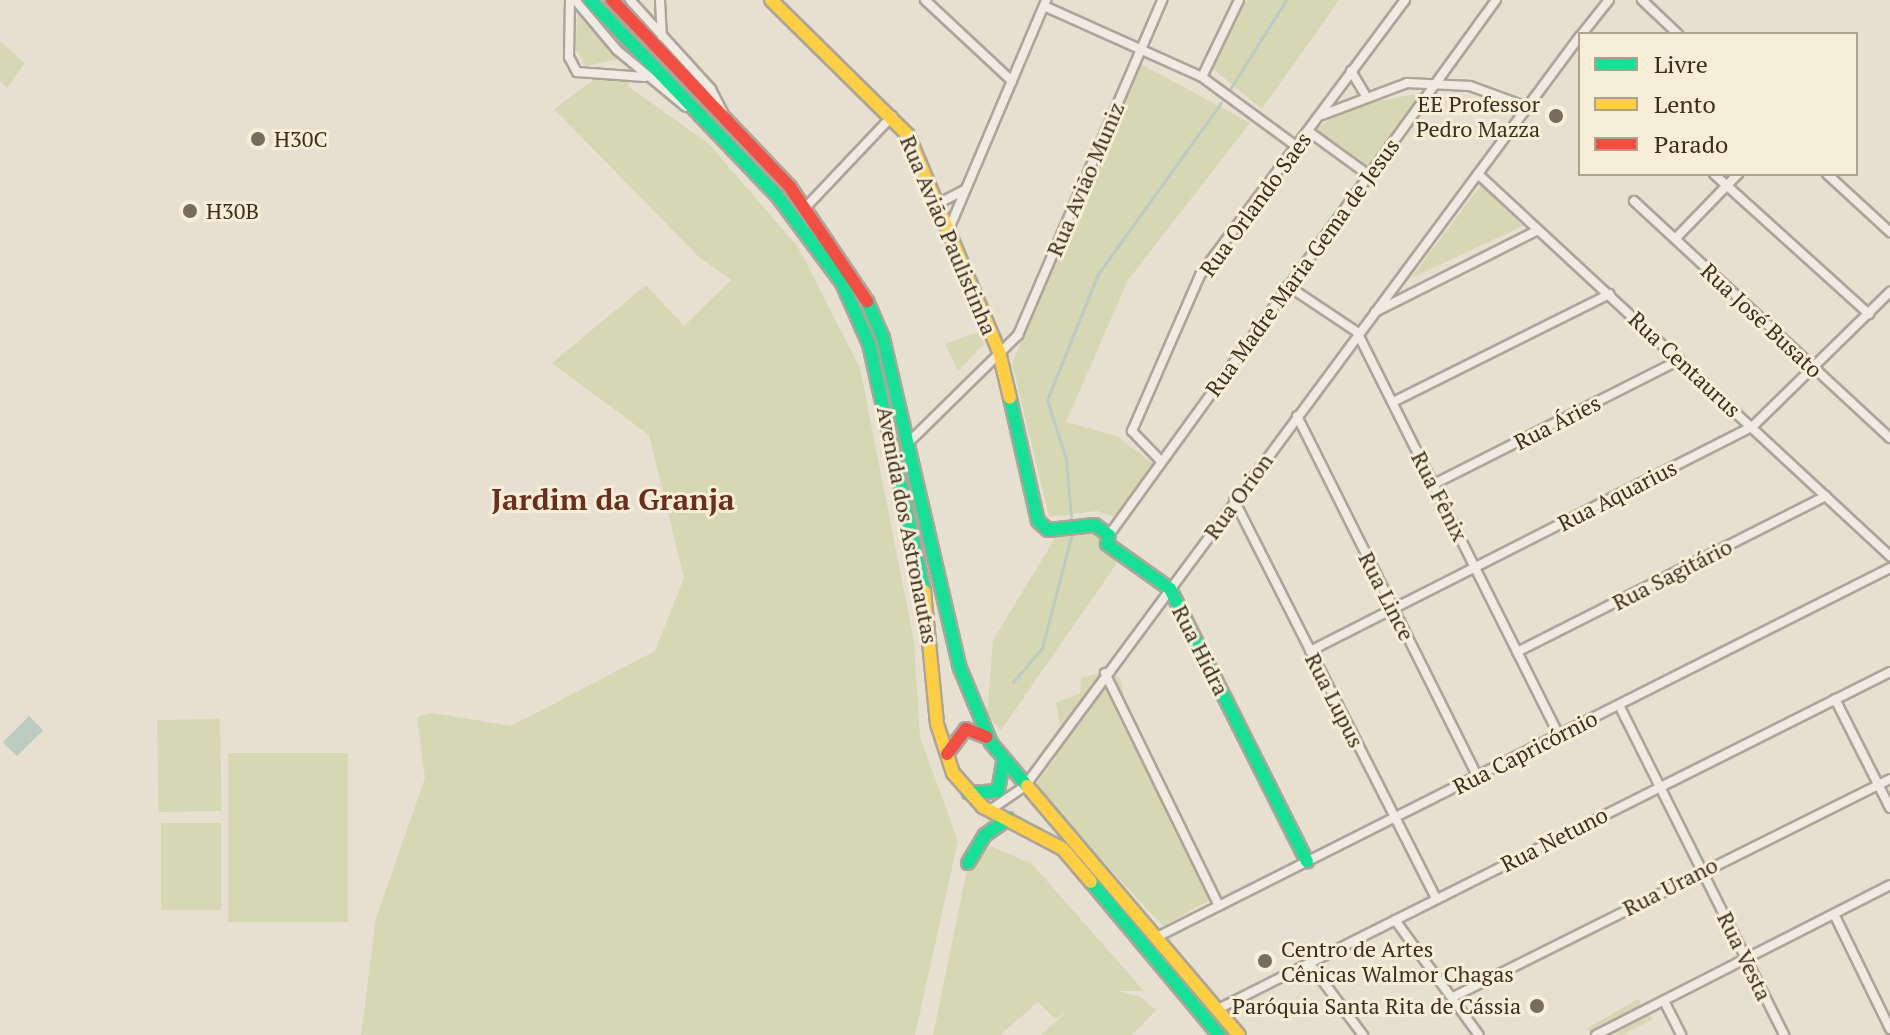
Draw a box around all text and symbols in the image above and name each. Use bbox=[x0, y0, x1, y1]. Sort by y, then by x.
legend bbox=[1578, 32, 1858, 176]
text: Livre bbox=[1654, 48, 1708, 80]
text: Lento bbox=[1654, 88, 1716, 120]
place label: EE Professor Pedro Mazza bbox=[1416, 90, 1540, 142]
street label: Rua Avião Muniz bbox=[1041, 98, 1129, 260]
marker: EE Professor Pedro Mazza bbox=[1547, 107, 1565, 125]
place label: H30C bbox=[274, 126, 328, 152]
street label: Rua Orlando Saes bbox=[1194, 127, 1316, 281]
text: Parado bbox=[1654, 128, 1728, 160]
marker: H30C bbox=[249, 130, 267, 148]
street label: Rua Avião Paulistinha bbox=[895, 131, 1003, 339]
street label: Rua Madre Maria Gema de Jesus bbox=[1199, 133, 1405, 401]
place label: H30B bbox=[206, 198, 259, 224]
marker: H30B bbox=[181, 202, 199, 220]
street label: Rua José Busato bbox=[1696, 257, 1828, 383]
street label: Rua Centaurus bbox=[1624, 305, 1746, 423]
street label: Rua Áries bbox=[1509, 389, 1605, 455]
street label: Avenida dos Astronautas bbox=[872, 404, 944, 646]
street label: Rua Fênix bbox=[1406, 447, 1474, 545]
street label: Rua Orion bbox=[1198, 448, 1278, 544]
street label: Rua Aquarius bbox=[1553, 454, 1681, 536]
district label: Jardim da Granja bbox=[491, 481, 735, 517]
street label: Rua Sagitário bbox=[1608, 533, 1736, 615]
street label: Rua Lince bbox=[1353, 547, 1421, 645]
street label: Rua Hidra bbox=[1167, 601, 1235, 699]
street label: Rua Lupus bbox=[1300, 648, 1370, 752]
street label: Rua Capricórnio bbox=[1449, 704, 1601, 800]
street label: Rua Netuno bbox=[1496, 801, 1612, 877]
street label: Rua Urano bbox=[1618, 851, 1722, 921]
street label: Rua Vesta bbox=[1712, 907, 1778, 1005]
place label: Centro de Artes Cênicas Walmor Chagas bbox=[1281, 935, 1514, 986]
marker: Centro de Artes Cênicas Walmor Chagas bbox=[1256, 952, 1274, 970]
place label: Paróquia Santa Rita de Cássia bbox=[1232, 993, 1521, 1019]
marker: Paróquia Santa Rita de Cássia bbox=[1528, 997, 1546, 1015]

